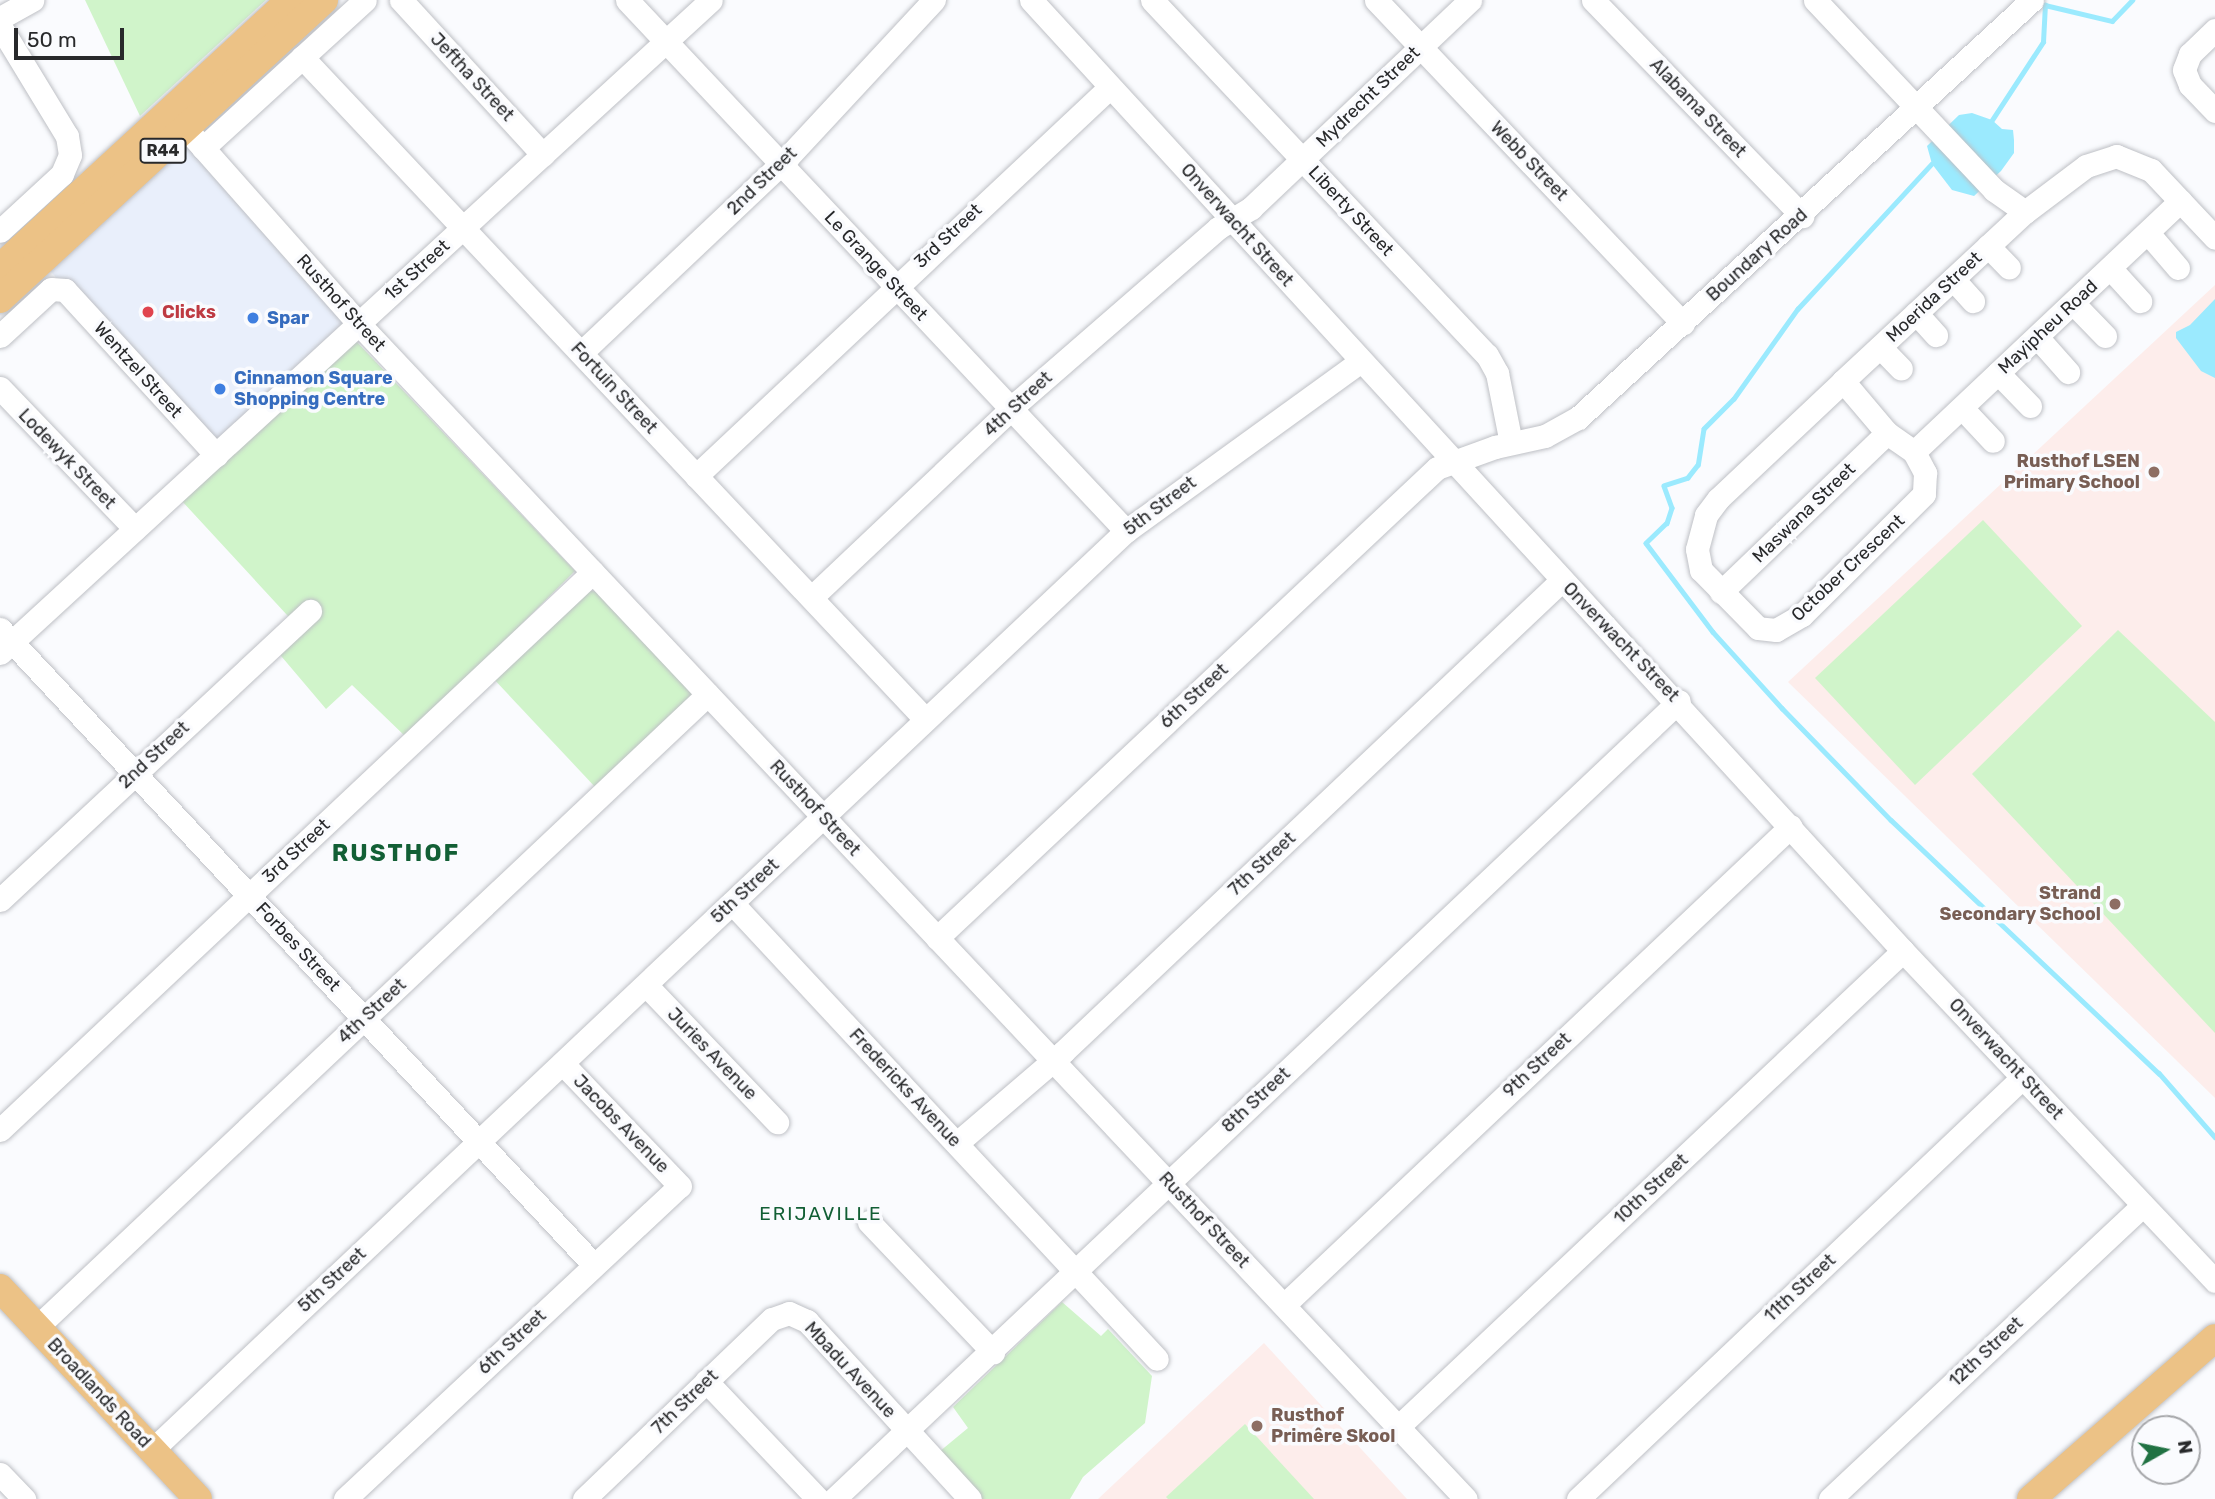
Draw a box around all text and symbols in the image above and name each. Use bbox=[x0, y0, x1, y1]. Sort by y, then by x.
scale bar bbox=[18, 14, 128, 58]
text: 50 m bbox=[27, 27, 77, 52]
street label: Jeftha Street bbox=[426, 28, 518, 126]
street label: Mydrecht Street bbox=[1312, 42, 1424, 152]
street label: Alabama Street bbox=[1645, 54, 1751, 162]
street label: Webb Street bbox=[1486, 117, 1572, 205]
road number: R44 bbox=[138, 139, 188, 164]
street label: 2nd Street bbox=[723, 142, 801, 220]
street label: Onverwacht Street bbox=[1176, 159, 1298, 291]
street label: Liberty Street bbox=[1304, 161, 1398, 261]
street label: 3rd Street bbox=[910, 199, 986, 273]
street label: Boundary Road bbox=[1702, 204, 1812, 306]
street label: Le Grange Street bbox=[820, 207, 932, 325]
street label: 1st Street bbox=[380, 235, 454, 305]
street label: Moerida Street bbox=[1882, 247, 1986, 347]
street label: Rusthof Street bbox=[292, 250, 390, 356]
street label: Mayipheu Road bbox=[1994, 275, 2102, 379]
place label: Clicks bbox=[162, 301, 216, 323]
marker: Clicks bbox=[140, 304, 156, 320]
place label: Spar bbox=[267, 307, 309, 329]
marker: Spar bbox=[245, 310, 261, 326]
street label: Wentzel Street bbox=[89, 317, 187, 423]
street label: Fortuin Street bbox=[566, 338, 662, 438]
street label: 4th Street bbox=[979, 367, 1057, 441]
place label: Cinnamon Square Shopping Centre bbox=[234, 368, 393, 410]
marker: Cinnamon Square Shopping Centre bbox=[212, 381, 228, 397]
street label: Lodewyk Street bbox=[14, 404, 120, 514]
place label: Rusthof LSEN Primary School bbox=[2003, 451, 2140, 494]
street label: Maswana Street bbox=[1748, 458, 1860, 568]
marker: Rusthof LSEN Primary School bbox=[2146, 464, 2162, 480]
street label: 5th Street bbox=[1120, 472, 1200, 540]
street label: October Crescent bbox=[1787, 510, 1909, 626]
street label: Onverwacht Street bbox=[1558, 578, 1684, 706]
street label: 6th Street bbox=[1155, 659, 1233, 733]
street label: 2nd Street bbox=[114, 717, 194, 793]
street label: Rusthof Street bbox=[765, 756, 865, 860]
street label: 3rd Street bbox=[258, 814, 334, 888]
street label: 7th Street bbox=[1224, 828, 1300, 900]
district label: RUSTHOF bbox=[333, 840, 459, 868]
street label: 5th Street bbox=[707, 854, 783, 928]
place label: Strand Secondary School bbox=[1939, 883, 2101, 926]
marker: Strand Secondary School bbox=[2107, 896, 2123, 912]
street label: Forbes Street bbox=[251, 898, 345, 996]
street label: 4th Street bbox=[333, 974, 411, 1048]
street label: Onverwacht Street bbox=[1944, 994, 2068, 1124]
street label: Juries Avenue bbox=[663, 1003, 761, 1105]
street label: Fredericks Avenue bbox=[844, 1024, 966, 1152]
street label: 9th Street bbox=[1499, 1028, 1575, 1102]
street label: 8th Street bbox=[1217, 1063, 1295, 1137]
street label: Jacobs Avenue bbox=[568, 1070, 674, 1178]
street label: 10th Street bbox=[1609, 1149, 1693, 1229]
street label: Rusthof Street bbox=[1154, 1168, 1254, 1272]
district label: ERIJAVILLE bbox=[761, 1203, 881, 1225]
street label: 5th Street bbox=[294, 1243, 370, 1317]
street label: 11th Street bbox=[1760, 1249, 1840, 1327]
street label: 6th Street bbox=[473, 1305, 551, 1379]
street label: 12th Street bbox=[1945, 1312, 2027, 1392]
street label: Mbadu Avenue bbox=[800, 1317, 900, 1423]
street label: Broadlands Road bbox=[43, 1334, 155, 1452]
street label: 7th Street bbox=[647, 1365, 723, 1439]
place label: Rusthof Primêre Skool bbox=[1271, 1405, 1395, 1448]
north arrow bbox=[2131, 1415, 2201, 1485]
marker: Rusthof Primêre Skool bbox=[1249, 1418, 1265, 1434]
text: N bbox=[2173, 1438, 2198, 1455]

